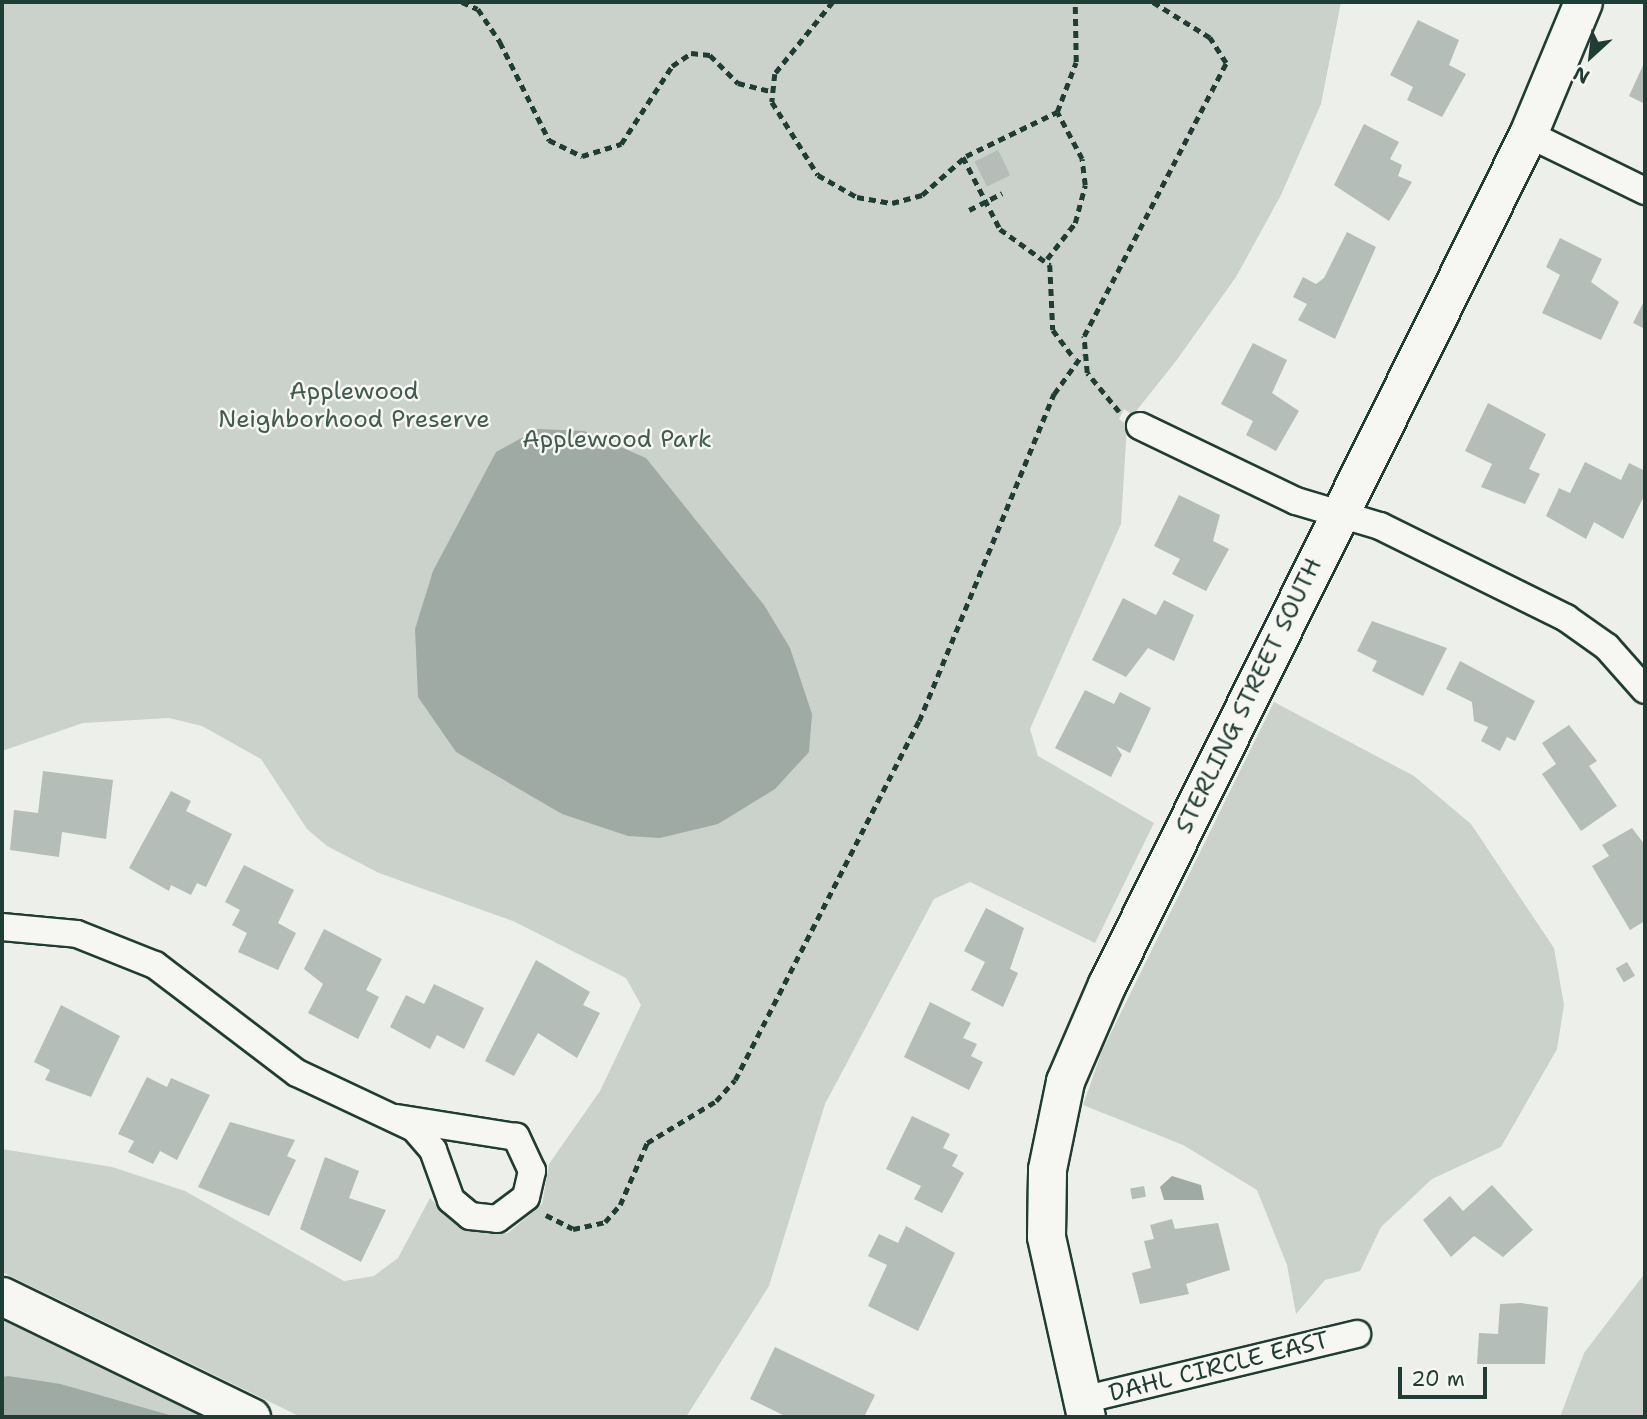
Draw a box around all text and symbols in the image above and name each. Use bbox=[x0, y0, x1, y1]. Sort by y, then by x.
north arrow bbox=[1556, 21, 1626, 91]
text: N bbox=[1569, 61, 1594, 90]
park label: Applewood Neighborhood Preserve bbox=[218, 378, 490, 434]
park label: Applewood Park bbox=[522, 426, 712, 454]
street label: STERLING STREET SOUTH bbox=[1170, 554, 1328, 838]
street label: DAHL CIRCLE EAST bbox=[1106, 1326, 1332, 1408]
scale bar bbox=[1402, 1352, 1491, 1396]
text: 20 m bbox=[1411, 1365, 1465, 1393]

